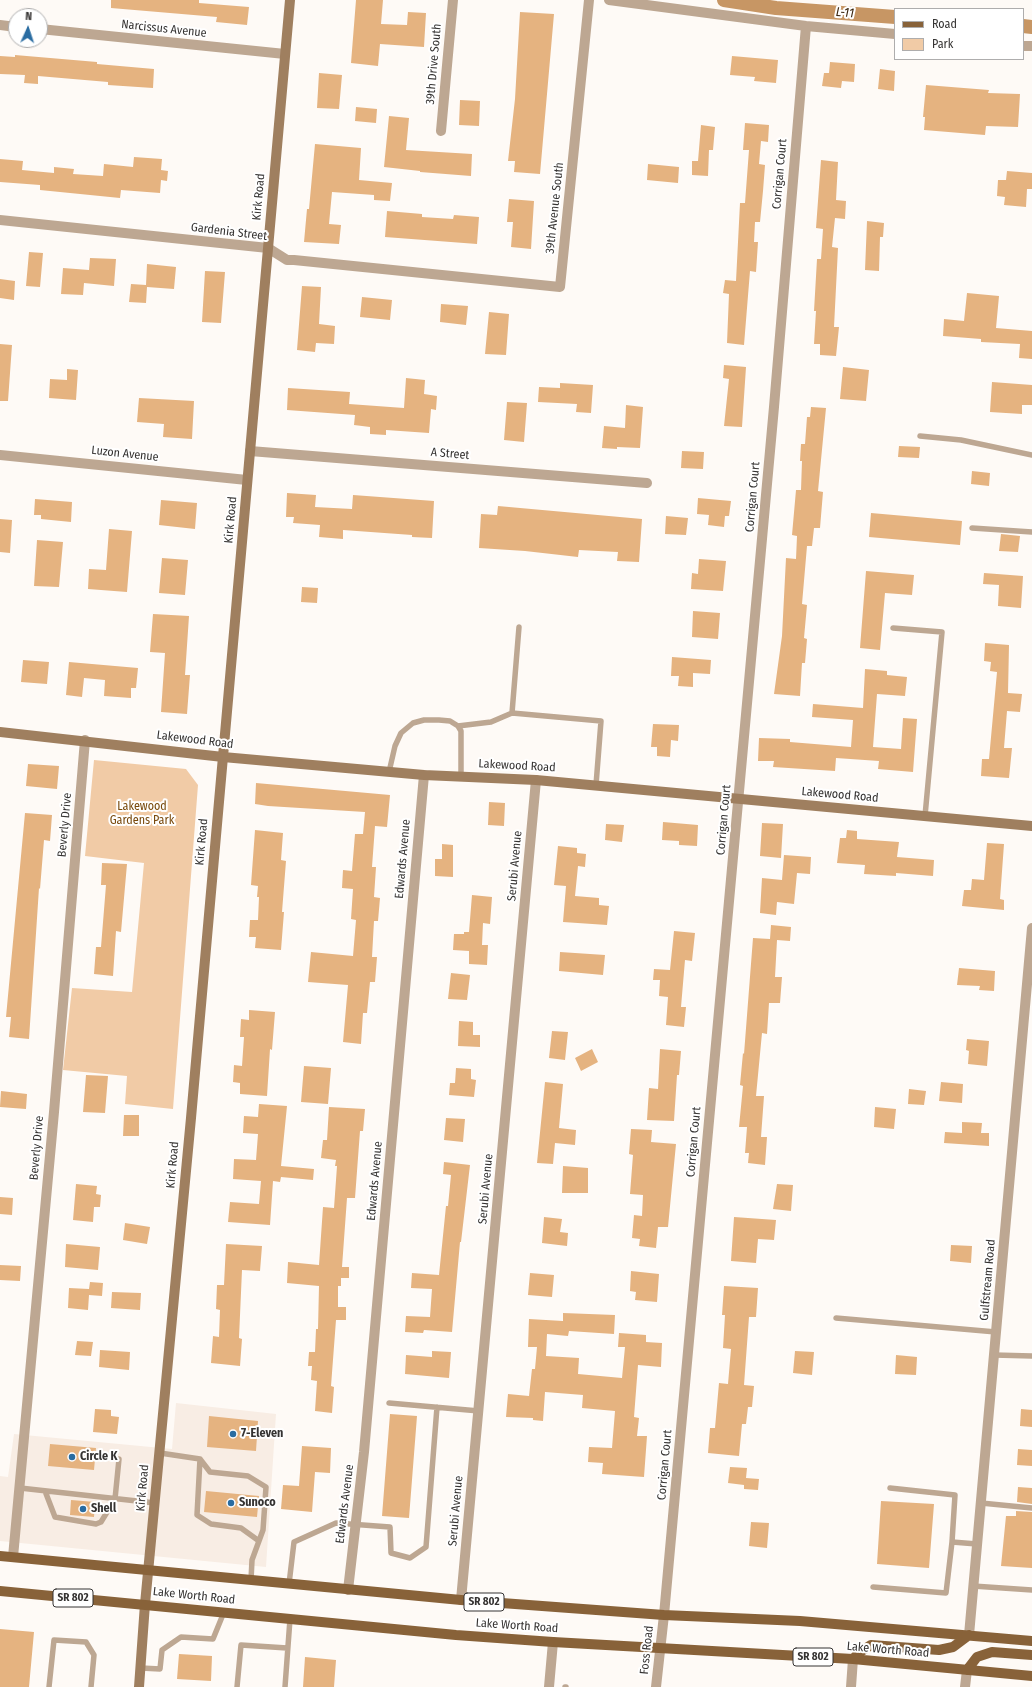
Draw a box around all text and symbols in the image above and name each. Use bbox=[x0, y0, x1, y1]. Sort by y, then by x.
water label: L-11 bbox=[835, 5, 855, 21]
north arrow bbox=[8, 8, 48, 48]
legend bbox=[894, 8, 1024, 60]
text: N bbox=[25, 10, 32, 23]
street label: Narcissus Avenue bbox=[121, 17, 207, 41]
text: Road bbox=[932, 17, 957, 31]
street label: 39th Drive South bbox=[423, 23, 445, 105]
text: Park bbox=[932, 37, 953, 51]
street label: Corrigan Court bbox=[770, 138, 790, 210]
street label: 39th Avenue South bbox=[543, 162, 567, 254]
street label: Kirk Road bbox=[250, 173, 268, 221]
street label: Gardenia Street bbox=[190, 220, 268, 244]
street label: Luzon Avenue bbox=[91, 443, 159, 465]
street label: A Street bbox=[430, 445, 470, 463]
street label: Corrigan Court bbox=[743, 461, 763, 533]
street label: Kirk Road bbox=[222, 496, 240, 544]
street label: Lakewood Road bbox=[156, 728, 234, 752]
street label: Lakewood Road bbox=[478, 757, 556, 775]
street label: Corrigan Court bbox=[714, 784, 734, 856]
street label: Lakewood Road bbox=[801, 784, 879, 806]
street label: Beverly Drive bbox=[55, 792, 75, 858]
park label: Lakewood Gardens Park bbox=[110, 800, 174, 828]
street label: Kirk Road bbox=[193, 818, 211, 866]
street label: Edwards Avenue bbox=[392, 819, 414, 899]
street label: Serubi Avenue bbox=[505, 830, 525, 902]
street label: Corrigan Court bbox=[684, 1106, 704, 1178]
street label: Beverly Drive bbox=[27, 1115, 47, 1181]
street label: Kirk Road bbox=[164, 1141, 182, 1189]
street label: Edwards Avenue bbox=[364, 1141, 386, 1221]
street label: Serubi Avenue bbox=[476, 1153, 496, 1225]
street label: Gulfstream Road bbox=[977, 1239, 999, 1321]
place label: 7-Eleven bbox=[241, 1427, 283, 1441]
marker: 7-Eleven bbox=[228, 1429, 238, 1439]
street label: Corrigan Court bbox=[655, 1429, 675, 1501]
place label: Circle K bbox=[80, 1450, 117, 1464]
marker: Circle K bbox=[67, 1452, 77, 1462]
street label: Kirk Road bbox=[134, 1464, 152, 1512]
street label: Edwards Avenue bbox=[333, 1464, 357, 1544]
street label: Serubi Avenue bbox=[446, 1475, 466, 1547]
place label: Sunoco bbox=[239, 1496, 276, 1510]
marker: Sunoco bbox=[226, 1498, 236, 1508]
place label: Shell bbox=[91, 1502, 116, 1516]
marker: Shell bbox=[78, 1504, 88, 1514]
street label: Lake Worth Road bbox=[152, 1585, 236, 1607]
road number: SR 802 bbox=[53, 1589, 93, 1607]
road number: SR 802 bbox=[464, 1593, 504, 1611]
street label: Lake Worth Road bbox=[475, 1616, 559, 1636]
street label: Foss Road bbox=[637, 1625, 657, 1675]
street label: Lake Worth Road bbox=[846, 1639, 930, 1661]
road number: SR 802 bbox=[793, 1648, 833, 1666]

